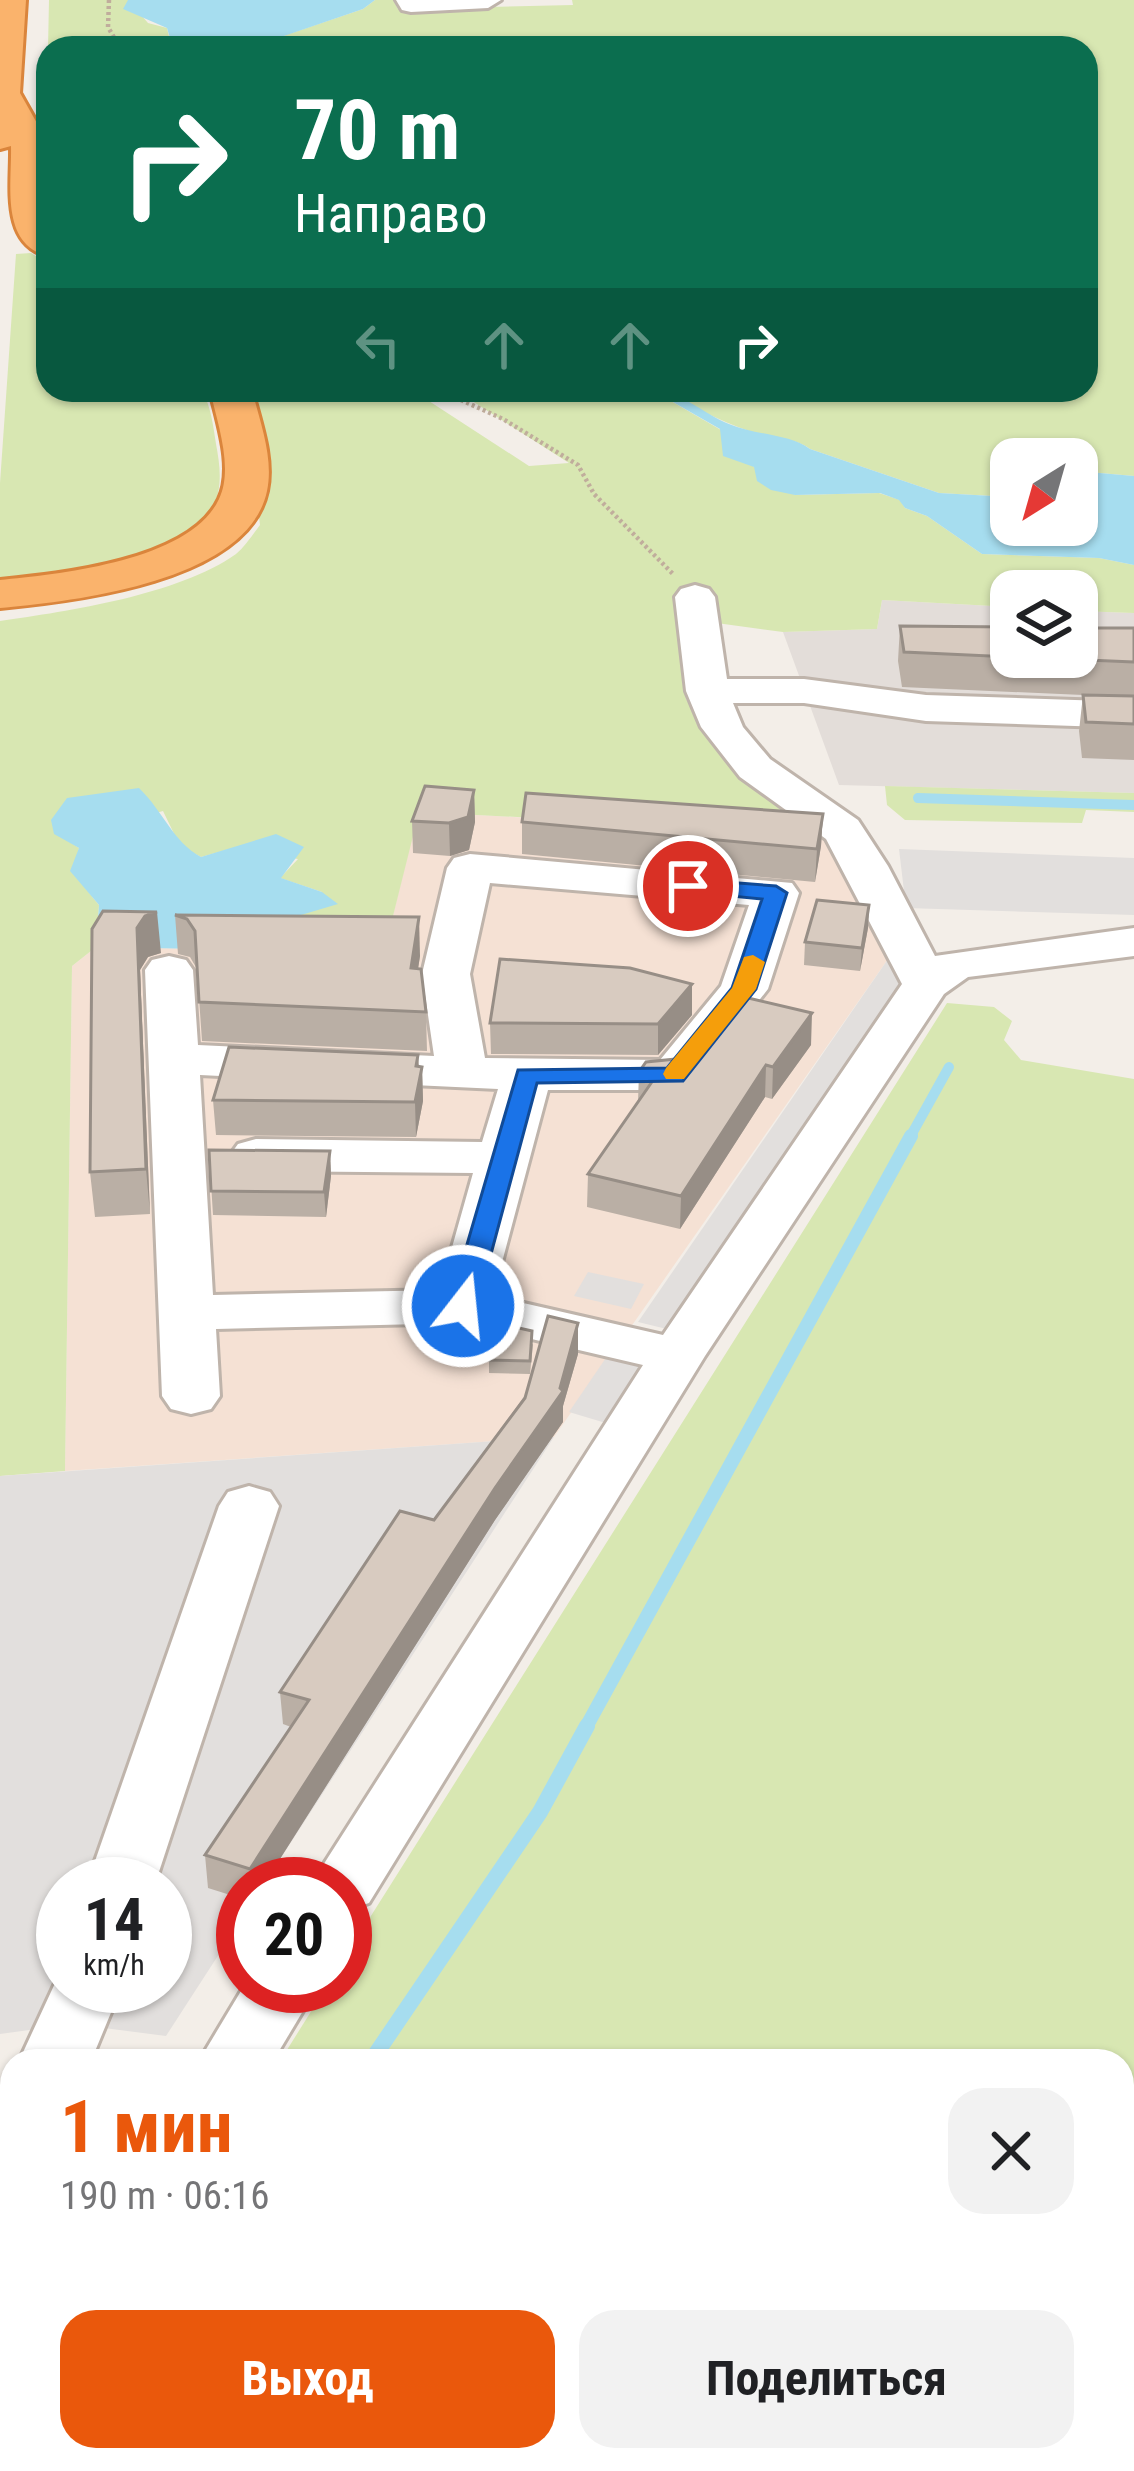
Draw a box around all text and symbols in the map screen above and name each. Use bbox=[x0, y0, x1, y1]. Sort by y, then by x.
text: 70 m bbox=[294, 81, 461, 180]
icon: right bbox=[96, 84, 252, 240]
text: Направо bbox=[294, 182, 488, 245]
icon: left bbox=[345, 312, 411, 378]
icon: ahead bbox=[471, 312, 537, 378]
icon: ahead bbox=[597, 312, 663, 378]
icon: right bbox=[723, 312, 789, 378]
north arrow bbox=[990, 438, 1098, 546]
map controls bbox=[990, 438, 1098, 678]
button: layers bbox=[990, 570, 1098, 678]
pin bbox=[637, 835, 739, 937]
icon: arrive bbox=[655, 853, 721, 919]
position arrow bbox=[400, 1243, 526, 1369]
speed limit sign: 20 bbox=[216, 1857, 372, 2013]
text: 14 bbox=[84, 1884, 144, 1955]
text: km/h bbox=[83, 1947, 145, 1982]
text: 1 мин bbox=[60, 2085, 233, 2170]
button: close bbox=[948, 2088, 1074, 2214]
text: 190 m · 06:16 bbox=[60, 2173, 270, 2219]
button: Выход bbox=[60, 2310, 555, 2448]
button: Поделиться bbox=[579, 2310, 1074, 2448]

